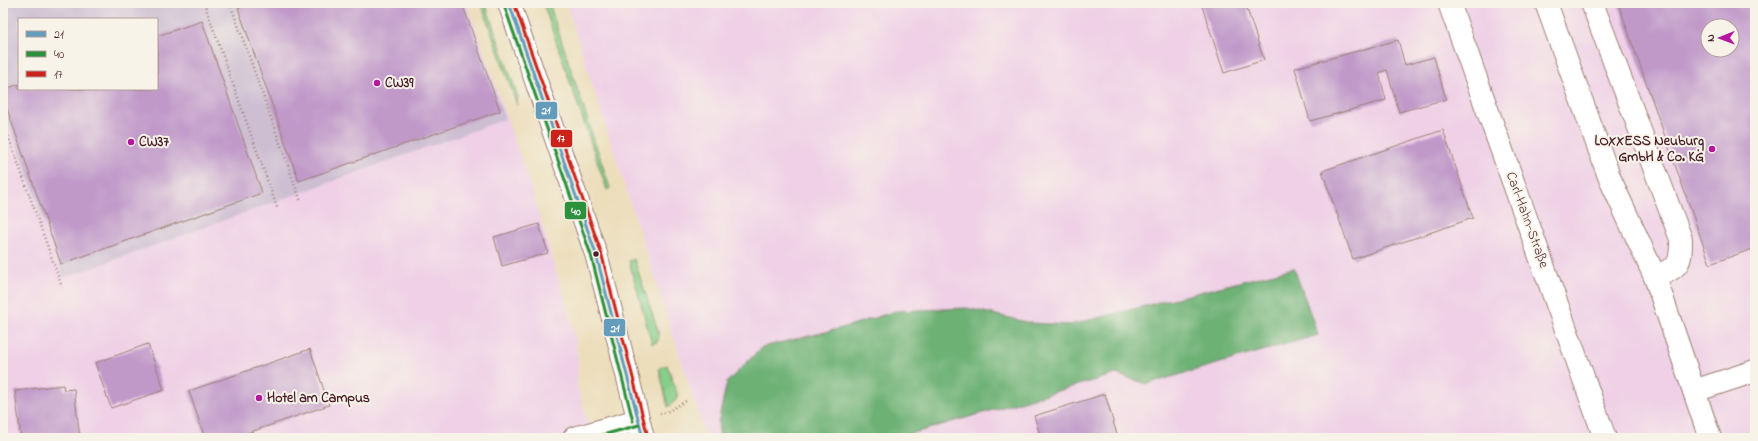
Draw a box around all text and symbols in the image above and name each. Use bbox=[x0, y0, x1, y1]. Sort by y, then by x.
legend bbox=[18, 18, 158, 90]
north arrow bbox=[1700, 18, 1740, 58]
text: 21 bbox=[54, 26, 64, 44]
text: N bbox=[1703, 34, 1719, 42]
text: 40 bbox=[54, 46, 64, 64]
text: 17 bbox=[54, 66, 63, 84]
place label: CW39 bbox=[385, 73, 414, 94]
marker: CW39 bbox=[372, 78, 382, 88]
line badge: 21 bbox=[535, 101, 558, 120]
text: 21 bbox=[541, 103, 551, 119]
line badge: 17 bbox=[550, 129, 573, 148]
text: 17 bbox=[557, 131, 565, 147]
place label: LOXXESS Neuburg GmbH & Co. KG bbox=[1594, 131, 1705, 168]
place label: CW37 bbox=[139, 132, 169, 153]
marker: CW37 bbox=[126, 137, 136, 147]
marker: LOXXESS Neuburg GmbH & Co. KG bbox=[1707, 144, 1717, 154]
street label: Carl-Hahn-Straße bbox=[1500, 169, 1554, 272]
line badge: 40 bbox=[564, 201, 587, 220]
text: 40 bbox=[570, 204, 581, 220]
unlabelled marker bbox=[591, 249, 601, 259]
line badge: 21 bbox=[603, 318, 626, 337]
text: 21 bbox=[610, 321, 620, 337]
place label: Hotel am Campus bbox=[267, 388, 370, 409]
marker: Hotel am Campus bbox=[254, 393, 264, 403]

